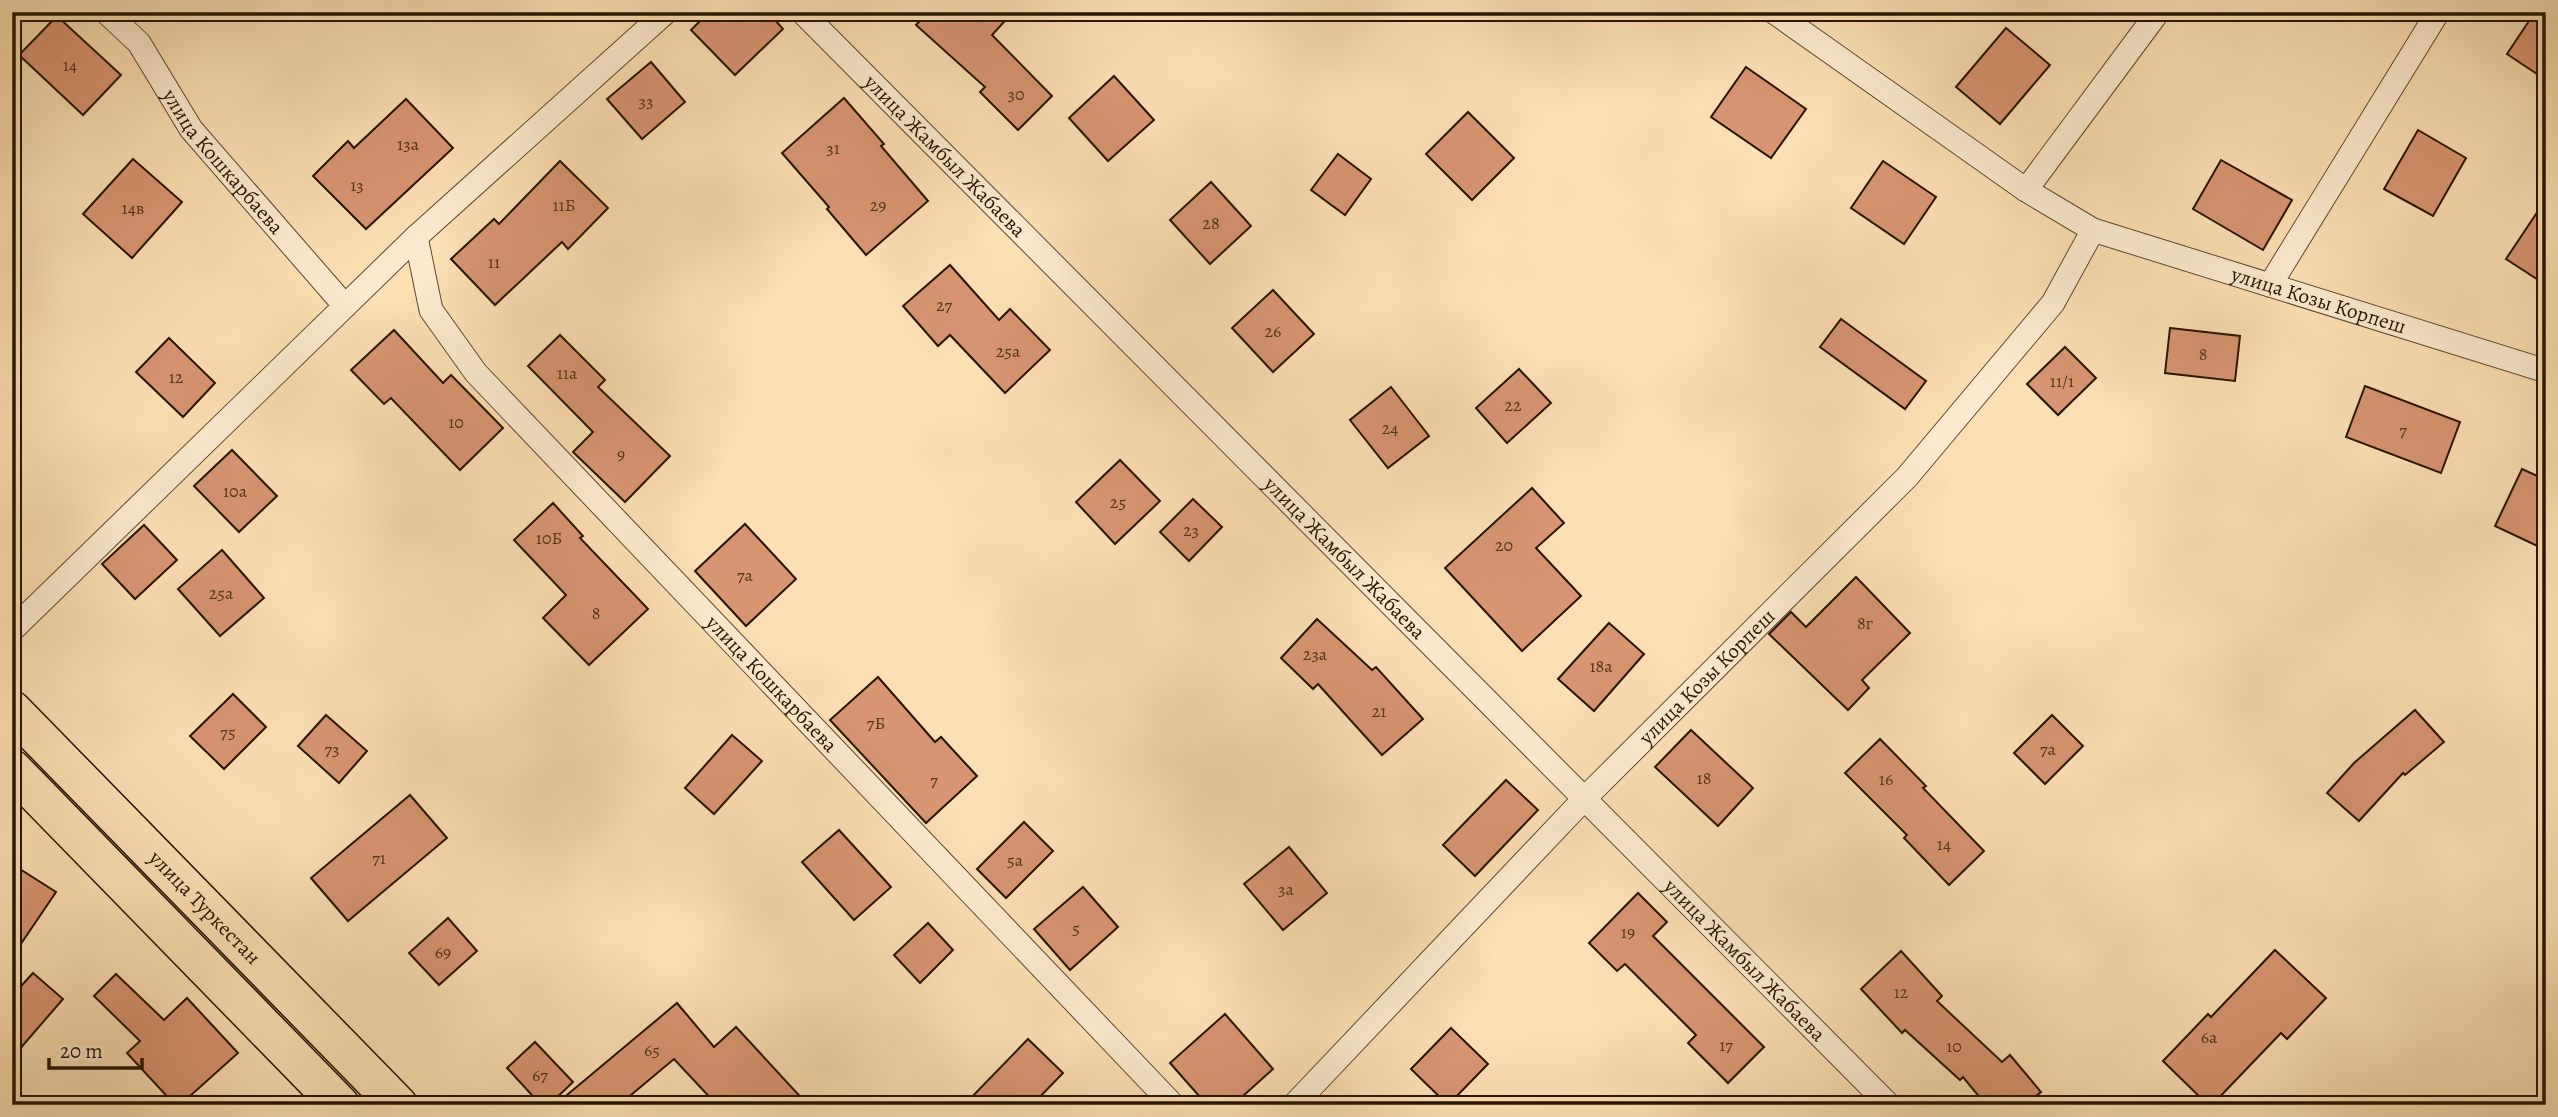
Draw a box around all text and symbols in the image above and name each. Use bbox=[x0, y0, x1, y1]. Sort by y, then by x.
house number: 14 bbox=[63, 53, 77, 77]
street label: улица Жамбыл Жабаева bbox=[857, 68, 1032, 244]
house number: 30 bbox=[1007, 82, 1025, 106]
street label: улица Кошкарбаева bbox=[155, 83, 290, 240]
house number: 33 bbox=[639, 89, 653, 113]
house number: 13а bbox=[397, 132, 420, 156]
house number: 31 bbox=[826, 136, 840, 160]
house number: 13 bbox=[350, 173, 364, 197]
house number: 11Б bbox=[552, 193, 576, 217]
house number: 29 bbox=[870, 193, 886, 217]
house number: 14в bbox=[122, 196, 144, 220]
house number: 28 bbox=[1202, 211, 1220, 235]
house number: 11 bbox=[488, 250, 500, 274]
street label: улица Козы Корпеш bbox=[2227, 260, 2410, 341]
house number: 27 bbox=[936, 293, 952, 317]
house number: 26 bbox=[1265, 319, 1281, 343]
house number: 25а bbox=[996, 339, 1021, 363]
house number: 8 bbox=[2199, 342, 2207, 366]
house number: 11а bbox=[557, 361, 578, 385]
house number: 12 bbox=[169, 365, 184, 389]
house number: 11/1 bbox=[2050, 369, 2074, 393]
house number: 22 bbox=[1504, 393, 1522, 417]
house number: 10 bbox=[448, 410, 464, 434]
house number: 24 bbox=[1382, 416, 1398, 440]
house number: 7 bbox=[2399, 418, 2407, 442]
house number: 9 bbox=[617, 442, 625, 466]
street label: улица Жамбыл Жабаева bbox=[1257, 470, 1432, 646]
house number: 10а bbox=[223, 479, 248, 503]
house number: 25 bbox=[1110, 490, 1126, 514]
house number: 23 bbox=[1183, 518, 1199, 542]
house number: 10Б bbox=[536, 526, 562, 550]
house number: 20 bbox=[1495, 533, 1513, 557]
house number: 7а bbox=[737, 563, 754, 587]
house number: 25а bbox=[209, 581, 234, 605]
house number: 8 bbox=[592, 601, 600, 625]
street label: улица Козы Корпеш bbox=[1632, 603, 1781, 751]
street label: улица Кошкарбаева bbox=[699, 608, 844, 759]
house number: 8г bbox=[1857, 611, 1874, 635]
house number: 23а bbox=[1303, 642, 1328, 666]
house number: 18а bbox=[1589, 654, 1613, 678]
house number: 21 bbox=[1372, 699, 1386, 723]
house number: 7Б bbox=[867, 711, 885, 735]
house number: 75 bbox=[220, 720, 236, 744]
house number: 73 bbox=[324, 737, 340, 761]
house number: 7а bbox=[2040, 737, 2057, 761]
house number: 18 bbox=[1697, 766, 1711, 790]
house number: 16 bbox=[1879, 767, 1893, 791]
house number: 7 bbox=[930, 768, 938, 792]
house number: 14 bbox=[1937, 832, 1951, 856]
street label: улица Туркестан bbox=[142, 844, 267, 971]
house number: 71 bbox=[372, 846, 386, 870]
house number: 5а bbox=[1007, 848, 1024, 872]
street label: улица Жамбыл Жабаева bbox=[1657, 872, 1832, 1048]
house number: 3а bbox=[1278, 877, 1295, 901]
house number: 5 bbox=[1072, 916, 1080, 940]
house number: 19 bbox=[1621, 920, 1635, 944]
house number: 69 bbox=[435, 940, 451, 964]
house number: 12 bbox=[1894, 980, 1909, 1004]
house number: 6а bbox=[2201, 1025, 2218, 1049]
scale bar bbox=[49, 1026, 142, 1070]
house number: 17 bbox=[1719, 1033, 1733, 1057]
house number: 10 bbox=[1946, 1034, 1962, 1058]
text: 20 m bbox=[60, 1037, 103, 1065]
house number: 65 bbox=[644, 1038, 660, 1062]
house number: 67 bbox=[532, 1063, 548, 1087]

